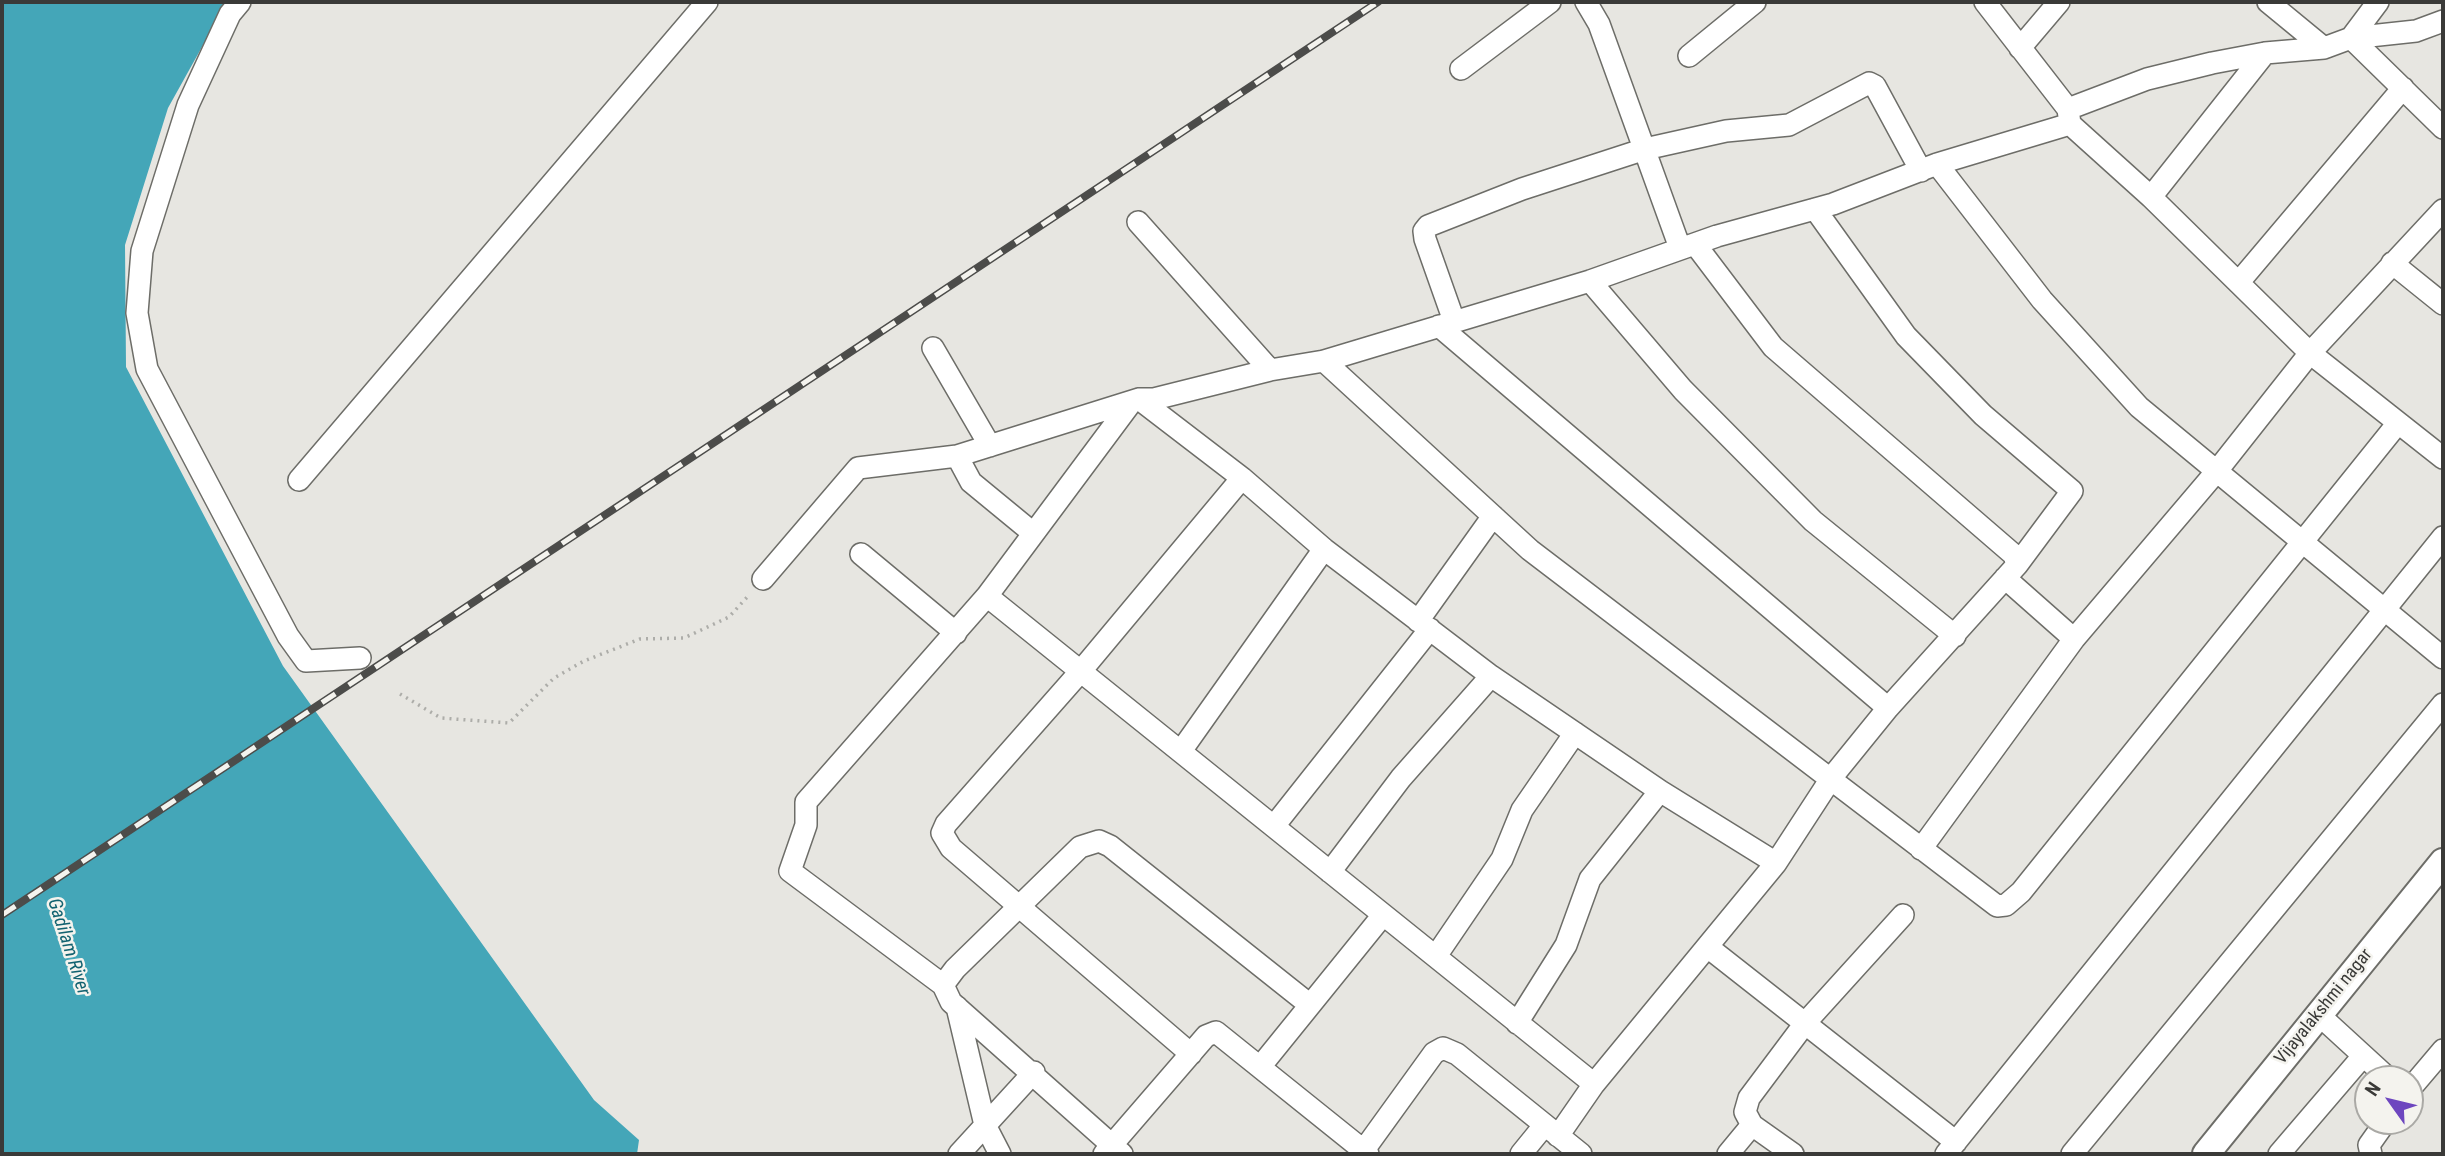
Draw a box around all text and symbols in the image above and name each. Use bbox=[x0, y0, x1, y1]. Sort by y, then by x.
water label: Gadilam River bbox=[42, 896, 94, 998]
street label: Vijayalakshmi nagar bbox=[2271, 945, 2377, 1069]
north arrow bbox=[2354, 1065, 2424, 1135]
text: N bbox=[2360, 1078, 2386, 1100]

